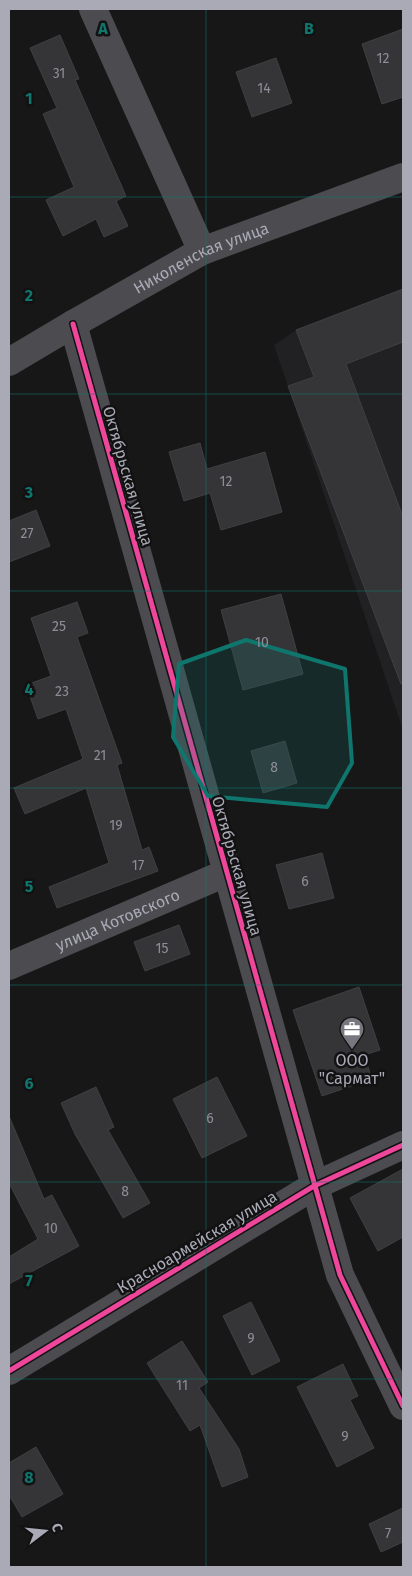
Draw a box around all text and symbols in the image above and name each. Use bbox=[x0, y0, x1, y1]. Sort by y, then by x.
text: A bbox=[97, 19, 108, 38]
text: B bbox=[304, 19, 314, 38]
house number: 12 bbox=[377, 50, 390, 67]
house number: 31 bbox=[53, 65, 65, 82]
house number: 14 bbox=[257, 80, 271, 97]
text: 1 bbox=[25, 89, 33, 108]
street label: Николенская улица bbox=[130, 218, 271, 297]
text: 2 bbox=[25, 286, 33, 305]
street label: Октябрьская улица bbox=[99, 404, 157, 548]
house number: 12 bbox=[220, 473, 233, 490]
text: 3 bbox=[24, 483, 33, 502]
house number: 27 bbox=[20, 525, 34, 542]
house number: 25 bbox=[52, 618, 66, 635]
house number: 10 bbox=[255, 634, 269, 651]
text: 4 bbox=[24, 680, 34, 699]
house number: 23 bbox=[55, 683, 69, 700]
house number: 21 bbox=[94, 747, 106, 764]
house number: 8 bbox=[270, 759, 278, 776]
street label: Октябрьская улица bbox=[208, 794, 266, 938]
house number: 19 bbox=[109, 817, 123, 834]
house number: 17 bbox=[132, 857, 144, 874]
house number: 6 bbox=[301, 873, 309, 890]
text: 5 bbox=[25, 877, 34, 896]
street label: улица Котовского bbox=[53, 885, 182, 954]
house number: 15 bbox=[155, 940, 169, 957]
office icon: ООО "Сармат" bbox=[339, 1016, 365, 1050]
place label: ООО "Сармат" bbox=[319, 1051, 385, 1088]
text: 6 bbox=[24, 1074, 34, 1093]
house number: 6 bbox=[206, 1110, 214, 1127]
house number: 8 bbox=[121, 1183, 129, 1200]
street label: Красноармейская улица bbox=[114, 1187, 280, 1297]
house number: 10 bbox=[44, 1220, 58, 1237]
text: 7 bbox=[25, 1271, 33, 1290]
house number: 9 bbox=[247, 1330, 255, 1347]
house number: 11 bbox=[176, 1377, 188, 1394]
house number: 9 bbox=[341, 1428, 349, 1445]
text: 8 bbox=[24, 1468, 34, 1487]
north arrow bbox=[20, 1506, 70, 1556]
text: С bbox=[48, 1521, 66, 1534]
house number: 7 bbox=[385, 1525, 391, 1542]

